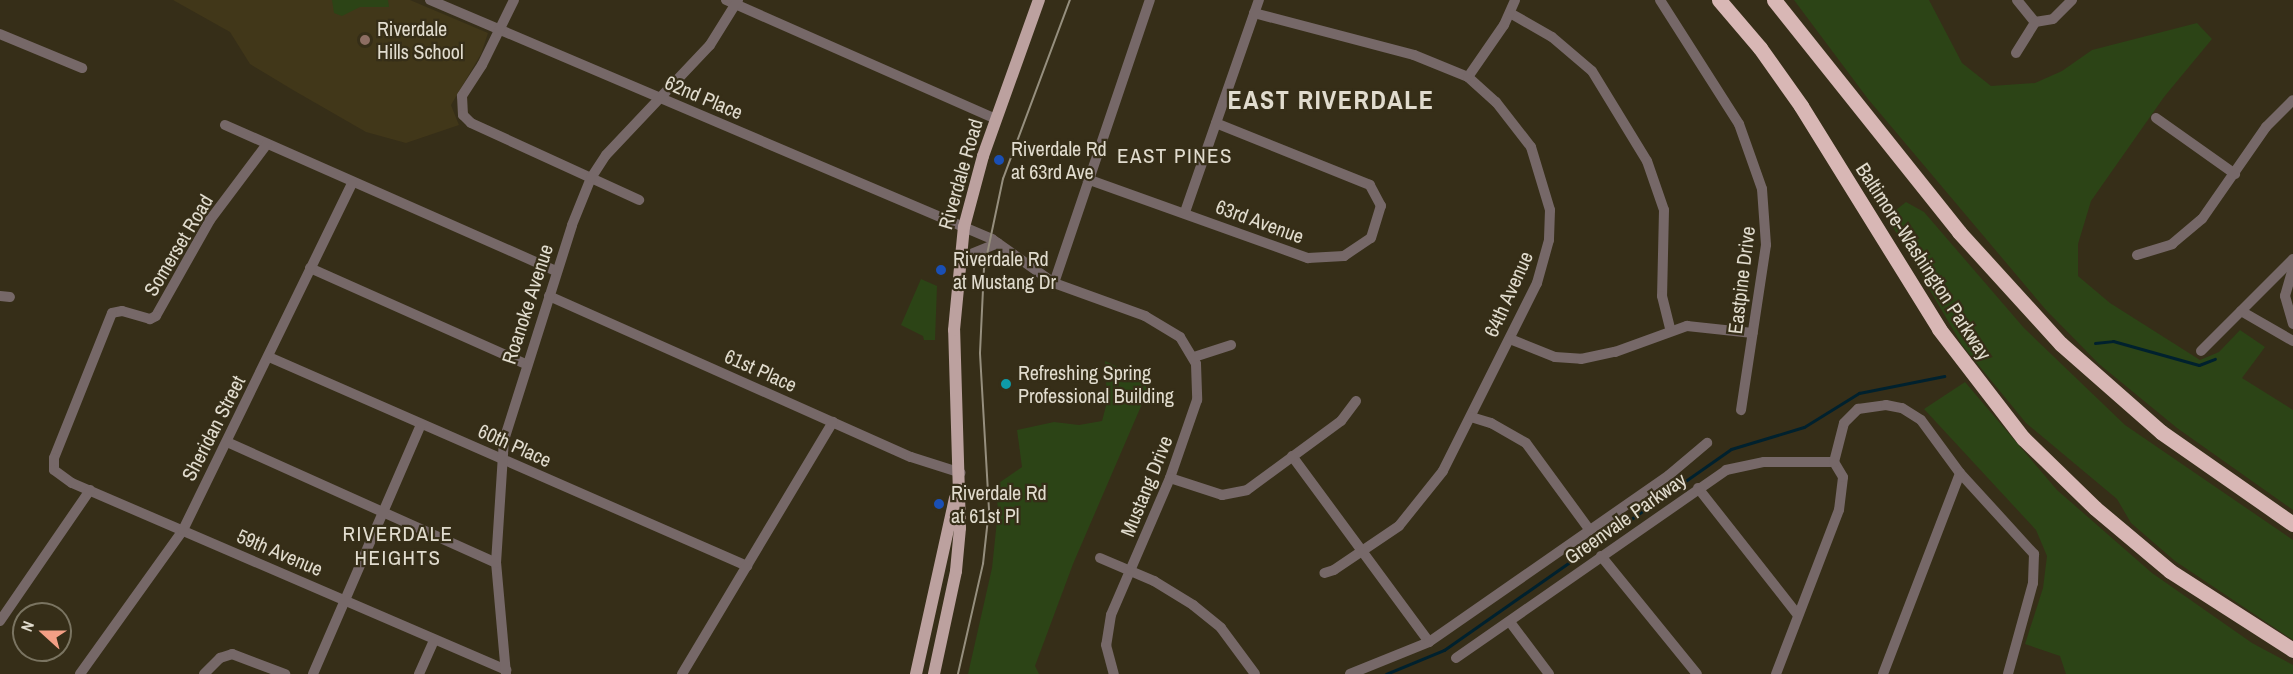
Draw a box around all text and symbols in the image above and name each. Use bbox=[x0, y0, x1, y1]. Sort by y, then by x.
place label: Riverdale Hills School bbox=[377, 16, 464, 63]
marker: Riverdale Hills School bbox=[358, 33, 372, 47]
street label: 62nd Place bbox=[662, 70, 746, 124]
district label: EAST RIVERDALE bbox=[1228, 84, 1434, 116]
street label: Riverdale Road bbox=[933, 116, 987, 232]
place label: Riverdale Rd at 63rd Ave bbox=[1011, 136, 1107, 183]
district label: EAST PINES bbox=[1117, 143, 1233, 169]
marker: Riverdale Rd at 63rd Ave bbox=[992, 153, 1006, 167]
street label: Baltimore-Washington Parkway bbox=[1851, 158, 1997, 364]
street label: Somerset Road bbox=[138, 190, 218, 300]
street label: 63rd Avenue bbox=[1212, 194, 1308, 248]
street label: Eastpine Drive bbox=[1722, 225, 1760, 335]
street label: Roanoke Avenue bbox=[496, 241, 558, 367]
place label: Riverdale Rd at Mustang Dr bbox=[953, 246, 1056, 293]
street label: 64th Avenue bbox=[1478, 247, 1538, 341]
marker: Riverdale Rd at Mustang Dr bbox=[934, 263, 948, 277]
street label: 61st Place bbox=[721, 343, 801, 397]
place label: Refreshing Spring Professional Building bbox=[1018, 360, 1174, 407]
street label: Sheridan Street bbox=[176, 371, 250, 485]
marker: Refreshing Spring Professional Building bbox=[999, 377, 1013, 391]
street label: 60th Place bbox=[475, 418, 555, 472]
street label: Mustang Drive bbox=[1115, 432, 1177, 540]
street label: Greenvale Parkway bbox=[1560, 467, 1690, 569]
place label: Riverdale Rd at 61st Pl bbox=[951, 480, 1047, 527]
marker: Riverdale Rd at 61st Pl bbox=[932, 497, 946, 511]
district label: RIVERDALE HEIGHTS bbox=[342, 521, 454, 571]
street label: 59th Avenue bbox=[233, 523, 327, 581]
north arrow bbox=[12, 602, 72, 662]
text: N bbox=[15, 618, 39, 635]

